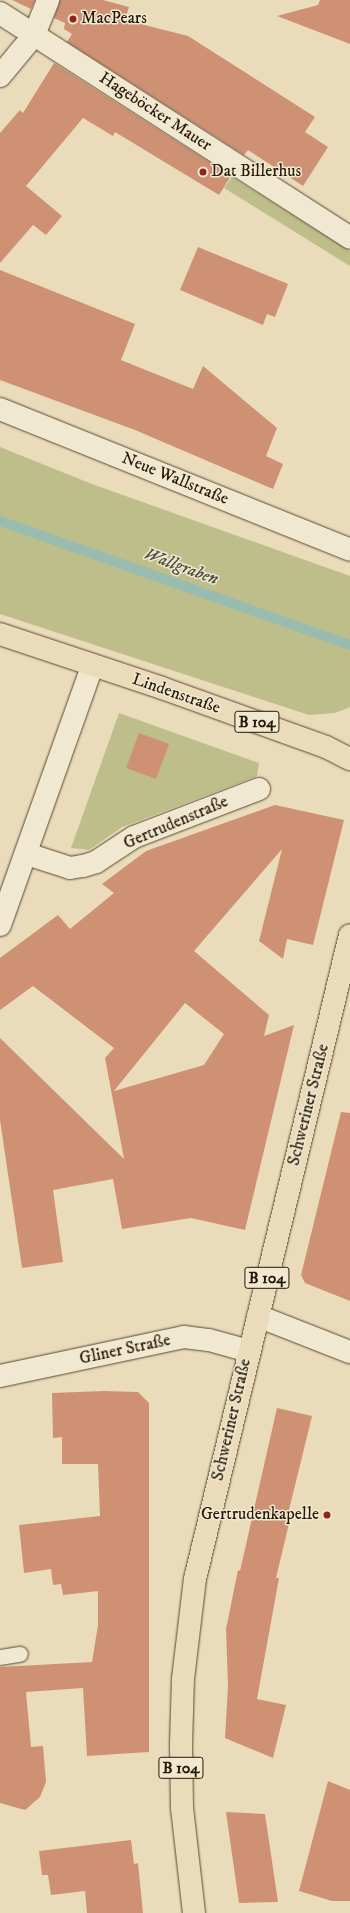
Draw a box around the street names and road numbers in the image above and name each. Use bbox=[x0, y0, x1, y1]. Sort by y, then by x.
street label: Hageböcker Mauer bbox=[95, 68, 215, 156]
street label: Neue Wallstraße bbox=[119, 448, 231, 510]
street label: Lindenstraße bbox=[129, 669, 223, 719]
road number: B 104 bbox=[234, 708, 280, 736]
street label: Gertrudenstraße bbox=[121, 792, 231, 854]
street label: Schweriner Straße bbox=[284, 1042, 334, 1168]
road number: B 104 bbox=[244, 1264, 290, 1292]
street label: Gliner Straße bbox=[78, 1330, 172, 1370]
street label: Schweriner Straße bbox=[208, 1357, 256, 1483]
road number: B 104 bbox=[158, 1754, 204, 1782]

